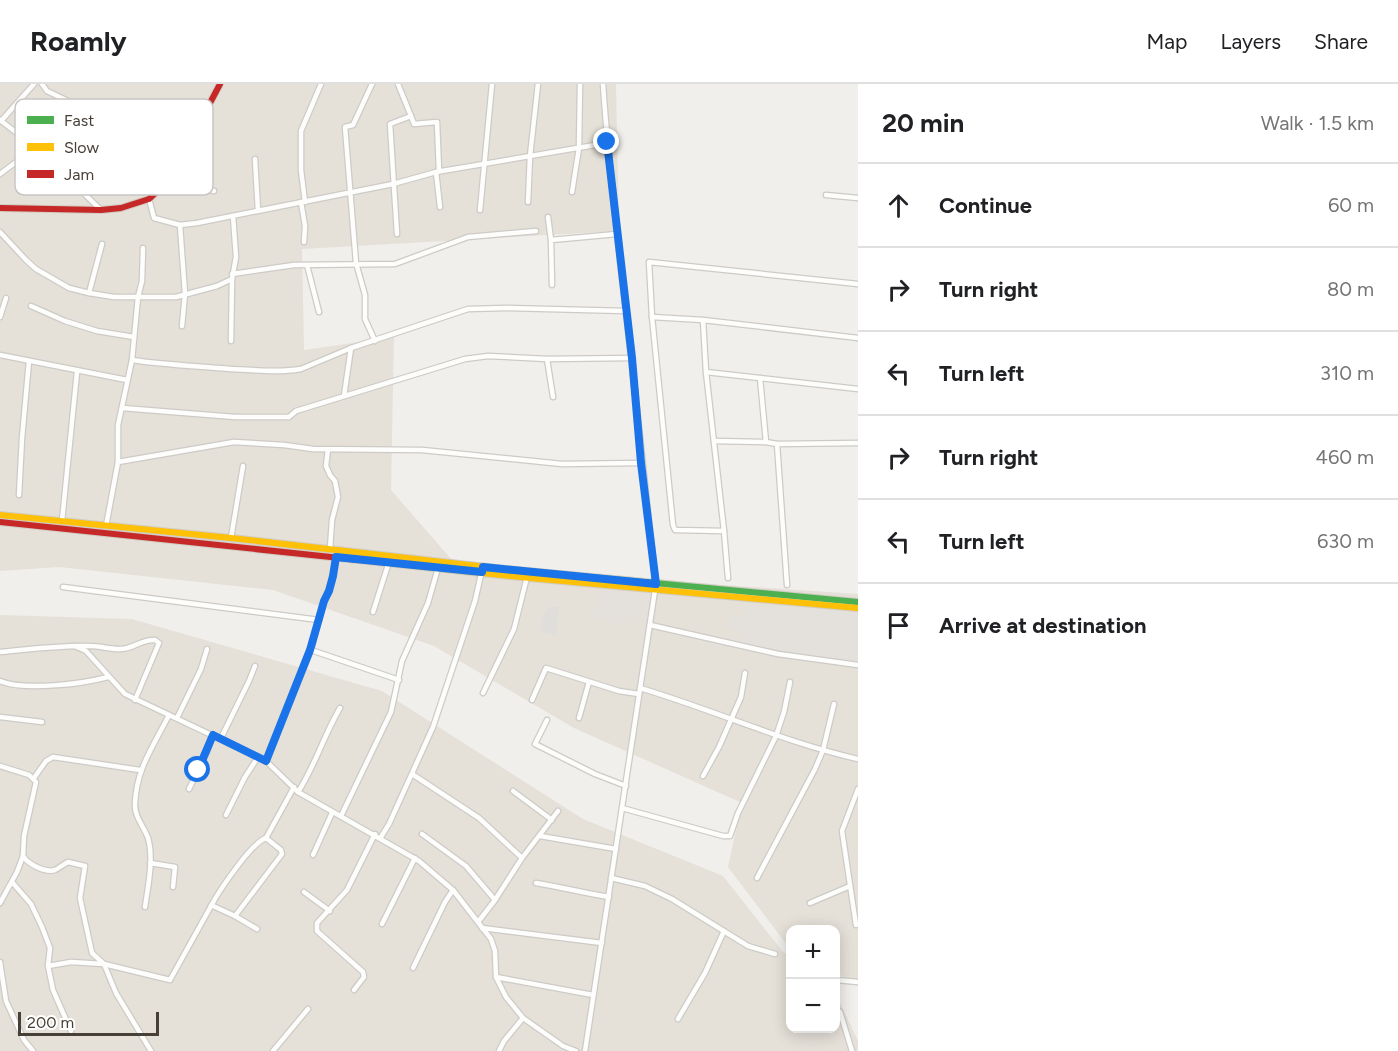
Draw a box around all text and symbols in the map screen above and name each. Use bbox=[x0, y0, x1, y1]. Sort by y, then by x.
text: Roamly bbox=[30, 24, 127, 58]
text: Map bbox=[1147, 29, 1187, 54]
text: Layers bbox=[1220, 29, 1281, 54]
text: Share bbox=[1314, 29, 1368, 54]
legend bbox=[15, 99, 213, 195]
text: 20 min bbox=[882, 107, 964, 139]
text: Fast bbox=[64, 111, 94, 130]
text: Walk · 1.5 km bbox=[1261, 111, 1374, 135]
route end bbox=[593, 128, 619, 154]
text: Slow bbox=[64, 138, 99, 157]
text: Jam bbox=[64, 165, 94, 184]
icon: ahead bbox=[882, 189, 915, 222]
text: Continue bbox=[939, 192, 1032, 219]
text: 60 m bbox=[1328, 193, 1374, 217]
icon: right bbox=[882, 273, 915, 306]
text: Turn right bbox=[939, 276, 1038, 303]
text: 80 m bbox=[1327, 277, 1374, 301]
icon: left bbox=[882, 357, 915, 390]
text: Turn left bbox=[939, 360, 1025, 387]
text: 310 m bbox=[1320, 361, 1374, 385]
icon: right bbox=[882, 441, 915, 474]
text: Turn right bbox=[939, 444, 1038, 471]
text: 460 m bbox=[1315, 445, 1374, 469]
icon: left bbox=[882, 525, 915, 558]
text: Turn left bbox=[939, 528, 1025, 555]
text: 630 m bbox=[1317, 529, 1374, 553]
icon: arrive bbox=[882, 609, 915, 642]
text: Arrive at destination bbox=[939, 612, 1147, 639]
route start bbox=[184, 756, 210, 782]
map controls bbox=[786, 925, 840, 1033]
button: + bbox=[786, 925, 840, 979]
button: − bbox=[786, 979, 840, 1033]
scale bar bbox=[18, 1009, 159, 1036]
text: 200 m bbox=[27, 1013, 74, 1032]

